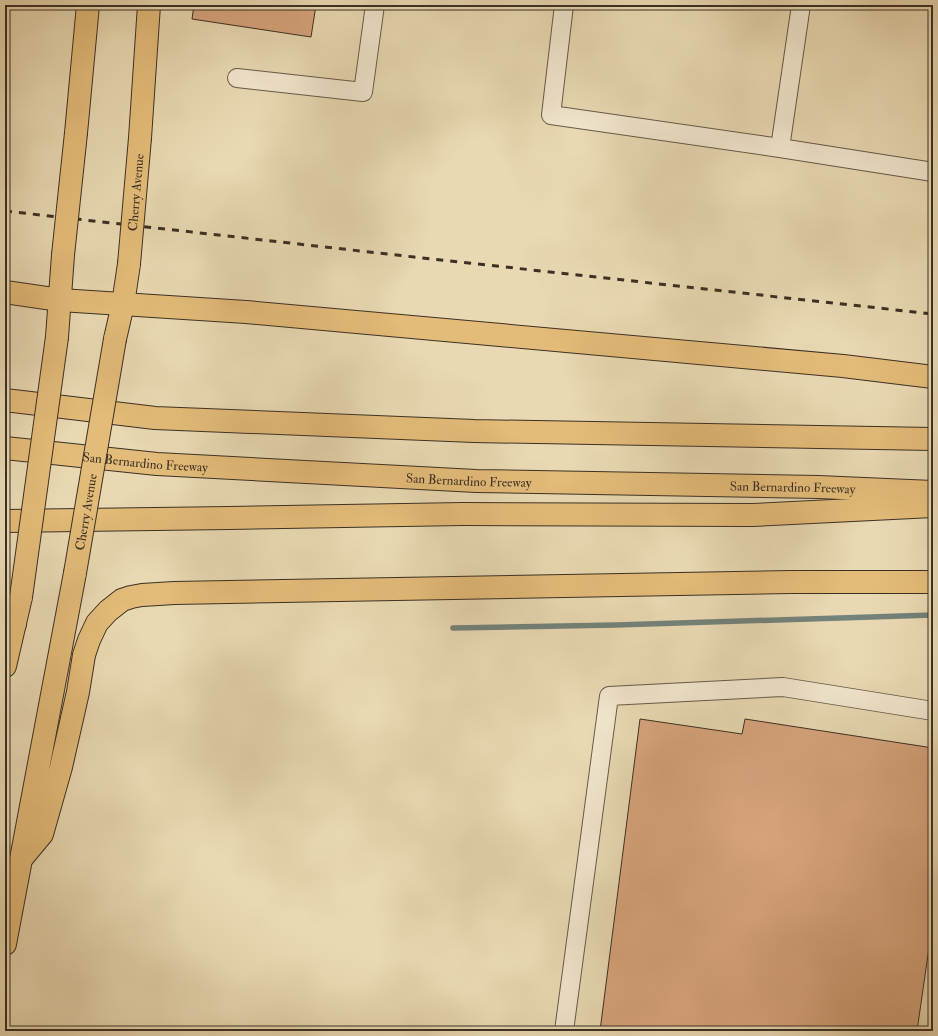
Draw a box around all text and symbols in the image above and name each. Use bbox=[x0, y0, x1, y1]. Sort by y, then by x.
street label: Cherry Avenue bbox=[125, 152, 148, 232]
street label: San Bernardino Freeway bbox=[82, 449, 209, 477]
street label: San Bernardino Freeway bbox=[405, 470, 532, 492]
street label: Cherry Avenue bbox=[72, 472, 101, 552]
street label: San Bernardino Freeway bbox=[730, 478, 856, 499]

